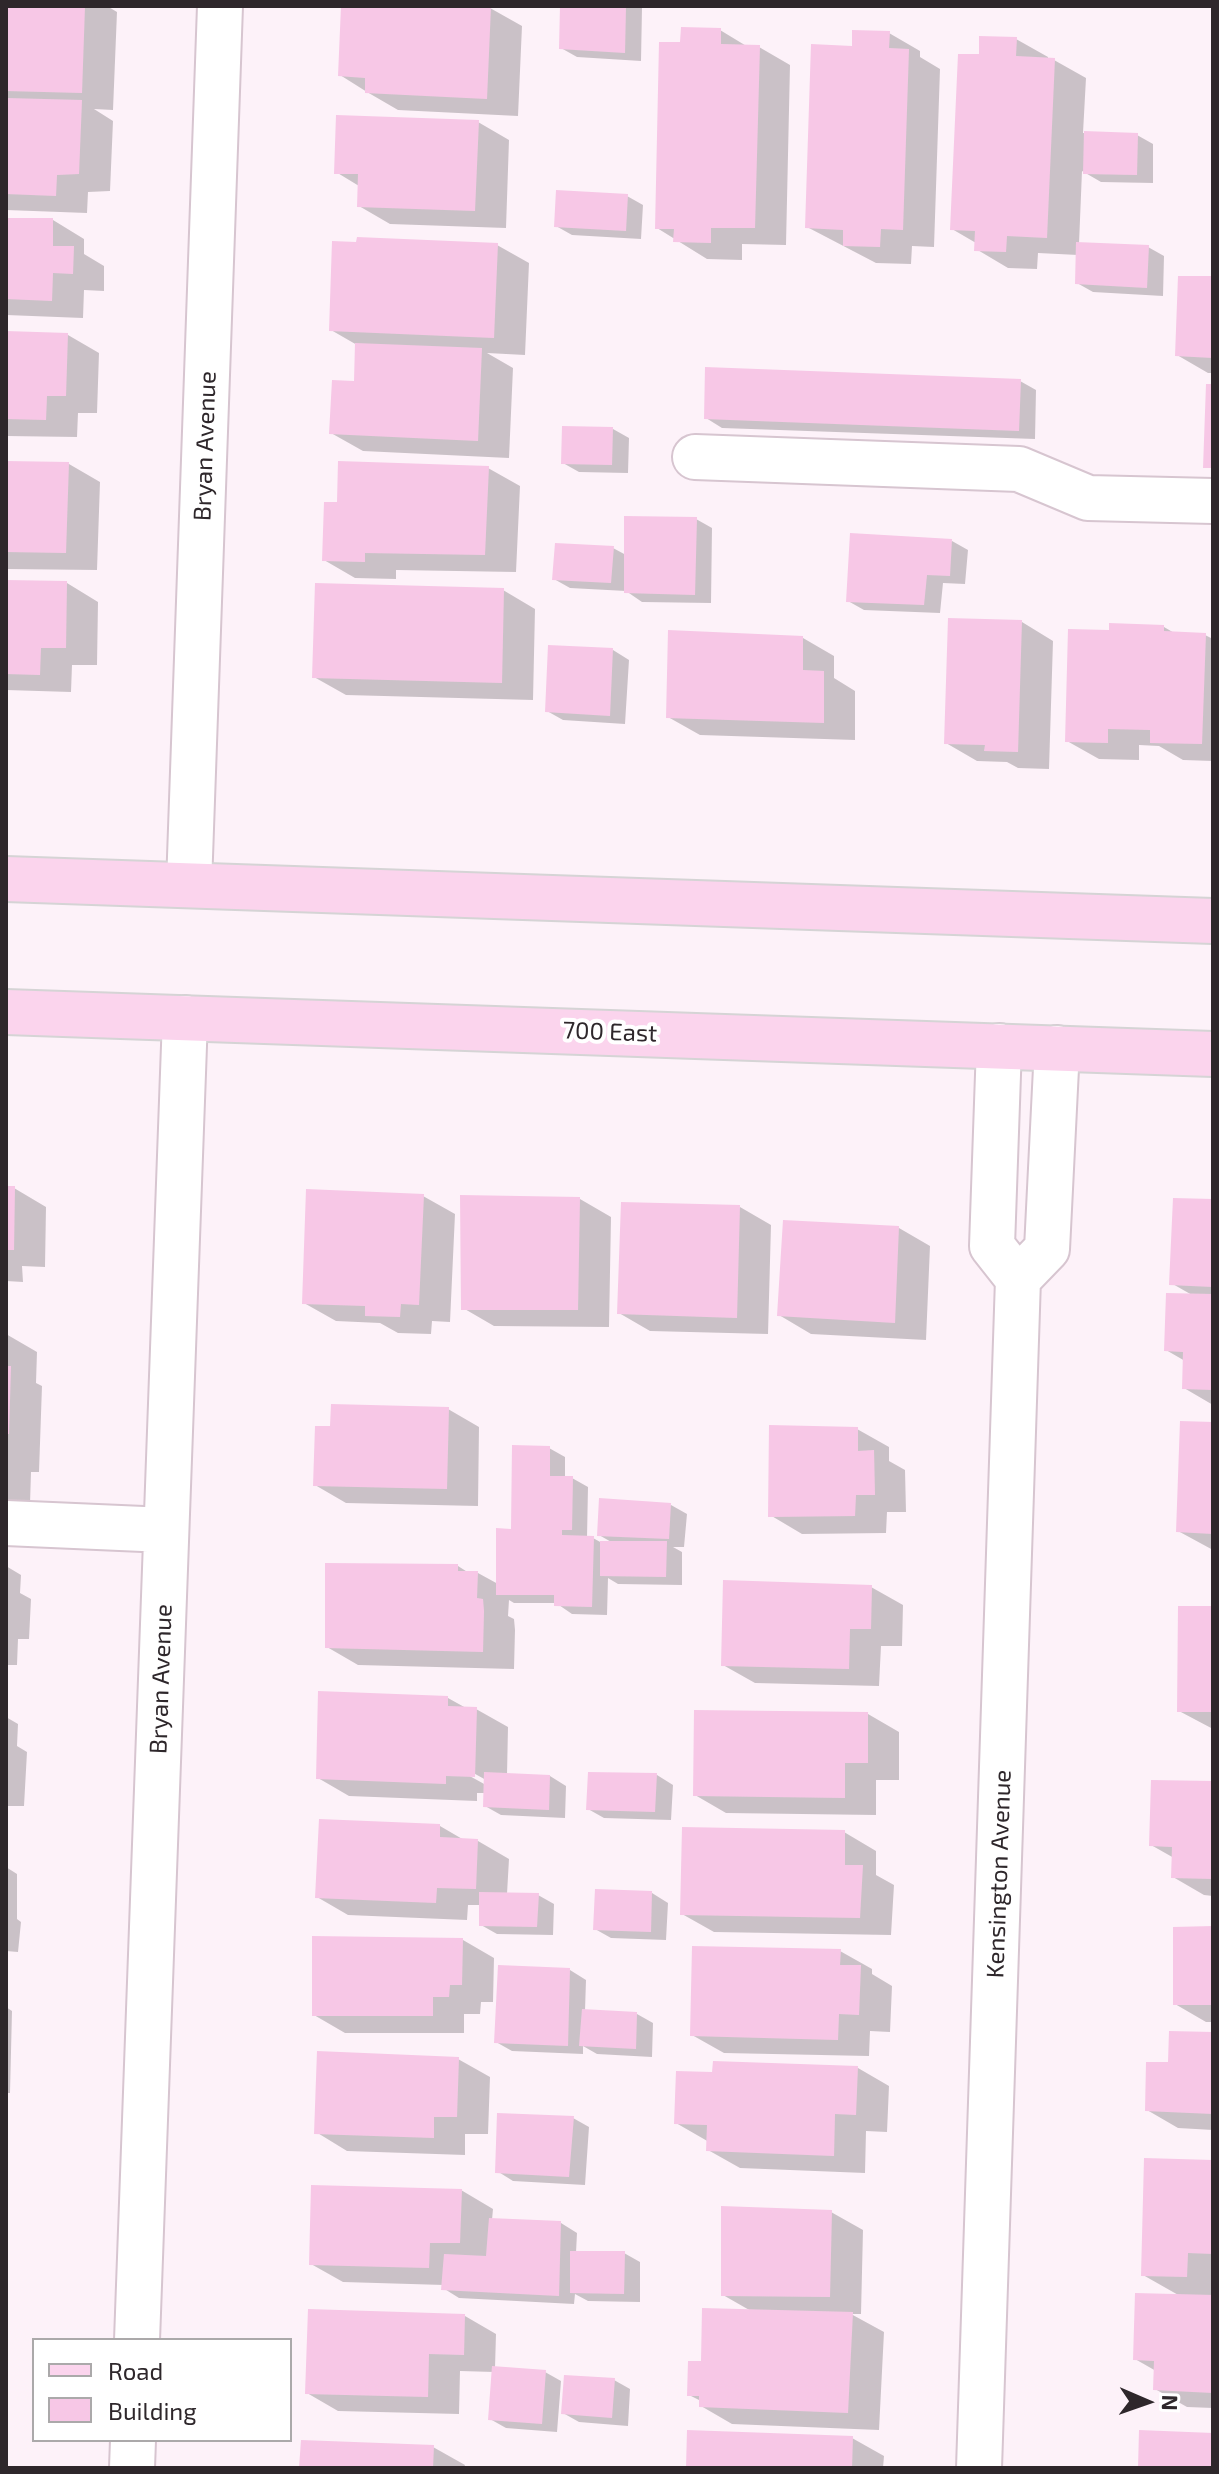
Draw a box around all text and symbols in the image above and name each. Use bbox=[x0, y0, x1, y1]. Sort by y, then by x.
street label: Bryan Avenue bbox=[188, 371, 222, 521]
street label: 700 East bbox=[562, 1016, 658, 1048]
street label: Bryan Avenue bbox=[144, 1604, 178, 1754]
street label: Kensington Avenue bbox=[981, 1769, 1017, 1979]
legend bbox=[32, 2338, 292, 2442]
text: Road bbox=[108, 2356, 163, 2385]
north arrow bbox=[1107, 2362, 1187, 2442]
text: N bbox=[1158, 2394, 1184, 2411]
text: Building bbox=[108, 2396, 197, 2425]

